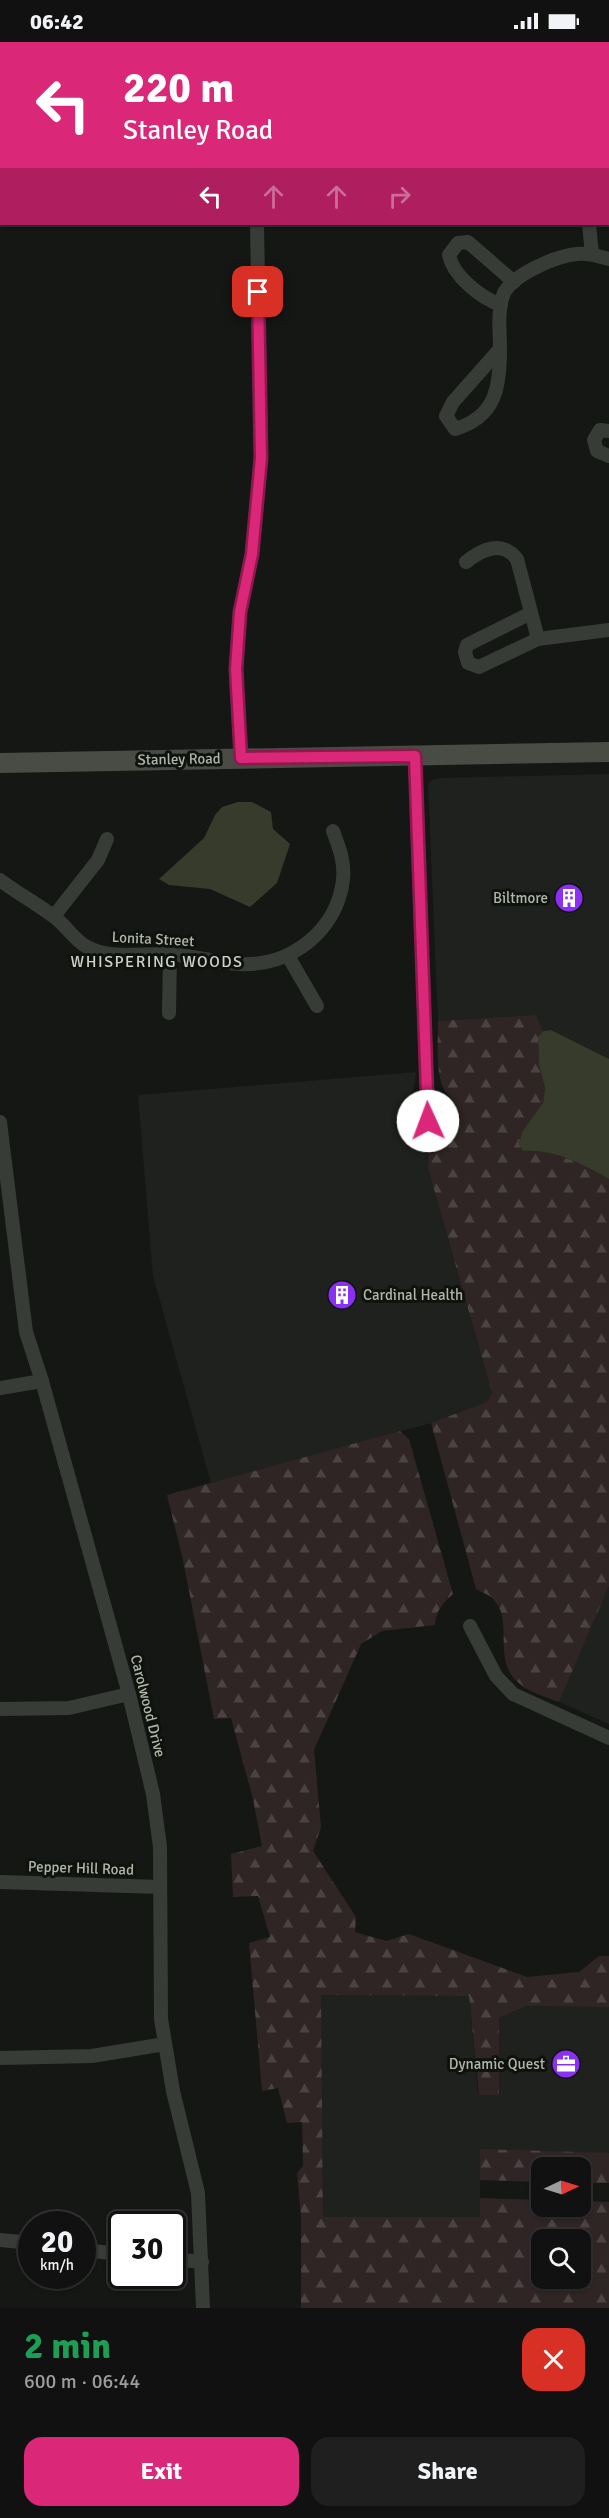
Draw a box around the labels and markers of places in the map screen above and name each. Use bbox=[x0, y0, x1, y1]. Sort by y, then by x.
pin bbox=[232, 266, 283, 317]
building icon: Biltmore bbox=[553, 882, 585, 914]
place label: Biltmore bbox=[493, 889, 548, 907]
building icon: Cardinal Health bbox=[326, 1279, 358, 1311]
place label: Cardinal Health bbox=[363, 1286, 463, 1304]
office icon: Dynamic Quest bbox=[550, 2048, 582, 2080]
place label: Dynamic Quest bbox=[449, 2055, 545, 2073]

